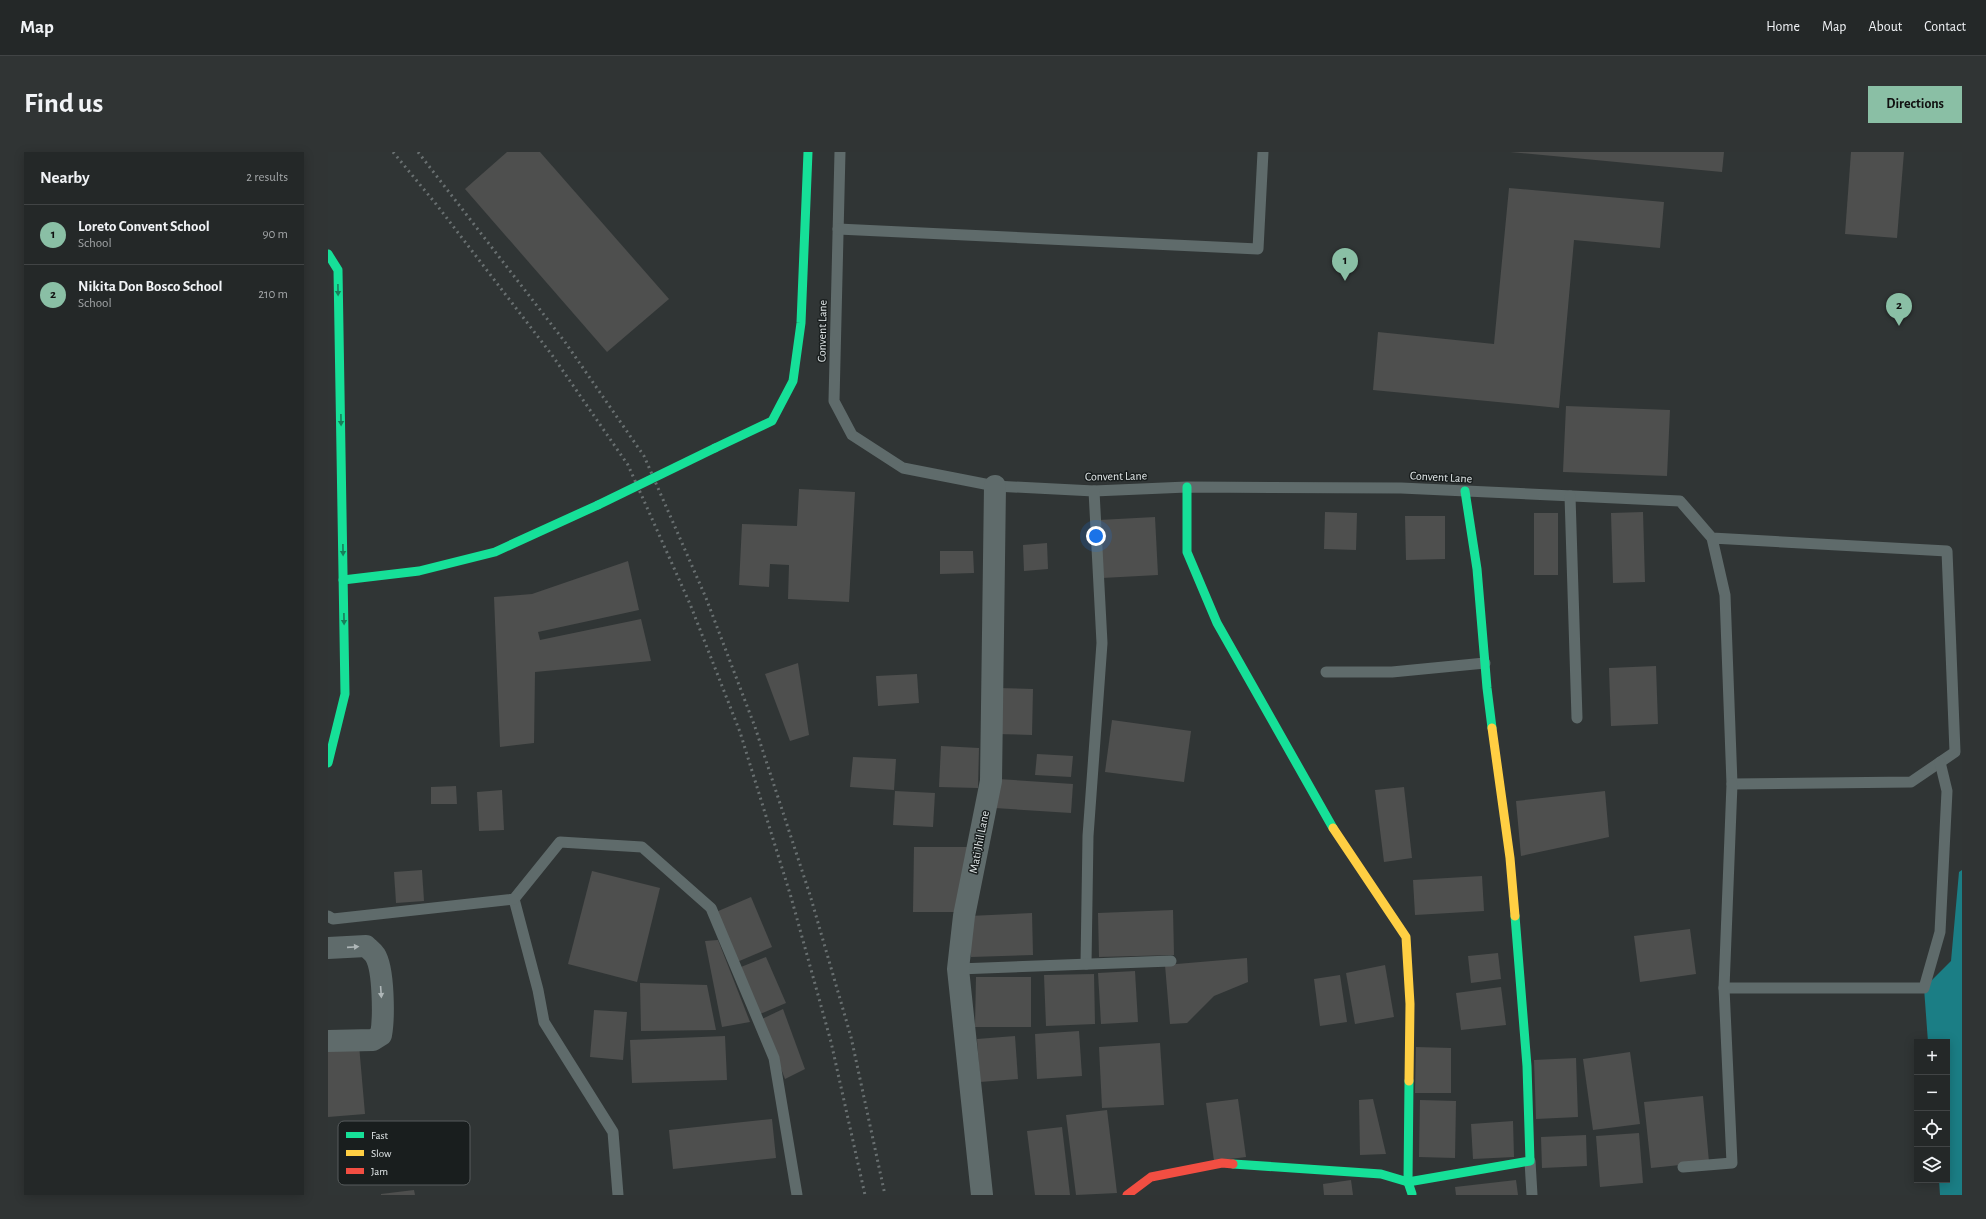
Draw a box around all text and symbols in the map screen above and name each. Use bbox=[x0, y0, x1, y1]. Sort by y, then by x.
text: Map bbox=[20, 18, 54, 37]
text: Home bbox=[1766, 20, 1800, 34]
text: Map bbox=[1822, 20, 1846, 34]
text: About bbox=[1868, 20, 1902, 34]
text: Contact bbox=[1924, 20, 1966, 34]
button: Directions bbox=[1868, 86, 1962, 123]
text: Find us bbox=[24, 90, 103, 118]
text: Nearby bbox=[40, 169, 90, 186]
text: 2 results bbox=[246, 171, 288, 184]
text: Loreto Convent School bbox=[78, 219, 210, 234]
text: 1 bbox=[51, 228, 55, 241]
text: 90 m bbox=[262, 228, 288, 241]
text: School bbox=[78, 237, 112, 250]
pin: 1 bbox=[1332, 248, 1358, 281]
text: Nikita Don Bosco School bbox=[78, 279, 222, 294]
one-way arrow bbox=[335, 284, 342, 296]
text: 2 bbox=[50, 288, 56, 301]
text: 210 m bbox=[258, 288, 288, 301]
pin: 2 bbox=[1886, 293, 1912, 326]
text: School bbox=[78, 297, 112, 310]
street label: Convent Lane bbox=[815, 300, 829, 362]
one-way arrow bbox=[337, 414, 344, 426]
street label: Convent Lane bbox=[1085, 469, 1147, 483]
street label: Convent Lane bbox=[1410, 469, 1472, 485]
your location bbox=[1086, 526, 1106, 546]
one-way arrow bbox=[340, 544, 346, 557]
one-way arrow bbox=[341, 613, 347, 626]
street label: Mati Jhil Lane bbox=[967, 810, 991, 874]
one-way arrow bbox=[347, 943, 359, 950]
one-way arrow bbox=[378, 986, 385, 998]
map controls bbox=[1914, 1039, 1950, 1183]
button: + bbox=[1914, 1039, 1950, 1075]
button: − bbox=[1914, 1075, 1950, 1111]
button: locate bbox=[1914, 1111, 1950, 1147]
legend bbox=[338, 1121, 470, 1185]
text: Fast bbox=[371, 1130, 389, 1141]
button: layers bbox=[1914, 1147, 1950, 1183]
text: Slow bbox=[371, 1148, 392, 1159]
text: Jam bbox=[371, 1166, 388, 1177]

